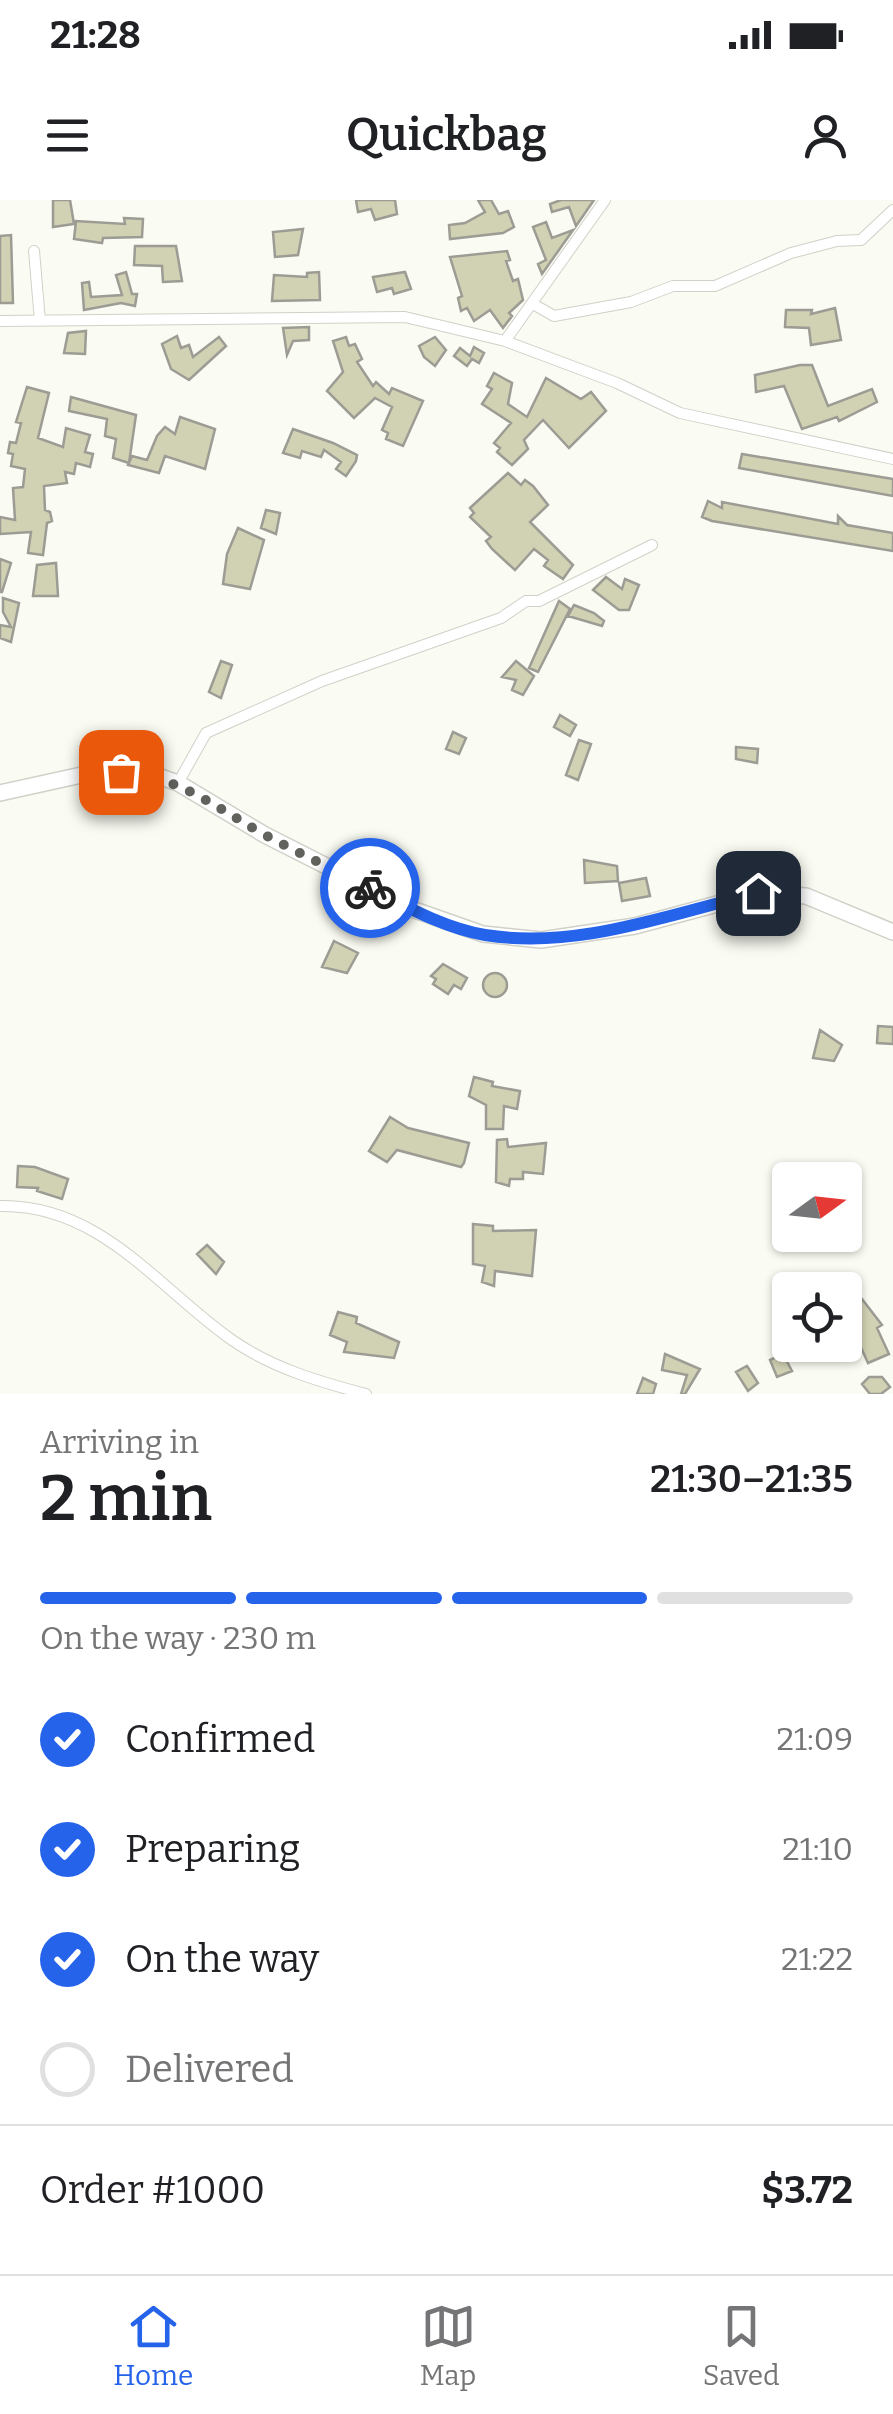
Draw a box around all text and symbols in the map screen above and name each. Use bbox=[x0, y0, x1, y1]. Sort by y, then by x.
text: 21:28 bbox=[50, 12, 141, 58]
icon: menu bbox=[40, 108, 95, 163]
text: Quickbag bbox=[346, 108, 547, 162]
icon: person bbox=[798, 108, 853, 163]
pin bbox=[79, 730, 164, 815]
icon: bag bbox=[94, 745, 149, 800]
courier bbox=[320, 838, 420, 938]
pin bbox=[716, 851, 801, 936]
icon: bike bbox=[343, 861, 398, 916]
icon: home bbox=[731, 866, 786, 921]
north arrow bbox=[772, 1162, 862, 1252]
map controls bbox=[772, 1162, 862, 1362]
button: locate bbox=[772, 1272, 862, 1362]
text: Arriving in bbox=[40, 1423, 199, 1461]
text: 21:30–21:35 bbox=[650, 1456, 853, 1502]
text: 2 min bbox=[40, 1459, 212, 1537]
text: On the way · 230 m bbox=[40, 1619, 316, 1657]
icon: check bbox=[40, 1712, 95, 1767]
text: Confirmed bbox=[125, 1716, 315, 1762]
text: 21:09 bbox=[777, 1720, 853, 1758]
icon: check bbox=[40, 1822, 95, 1877]
text: Preparing bbox=[125, 1826, 300, 1872]
text: 21:10 bbox=[782, 1830, 853, 1868]
icon: check bbox=[40, 1932, 95, 1987]
text: On the way bbox=[125, 1936, 319, 1982]
text: 21:22 bbox=[781, 1940, 853, 1978]
text: Delivered bbox=[125, 2046, 294, 2092]
text: Order #1000 bbox=[40, 2167, 265, 2213]
text: $3.72 bbox=[761, 2167, 853, 2213]
tab: Home bbox=[113, 2299, 193, 2392]
tab: Map bbox=[420, 2299, 476, 2392]
tab: Saved bbox=[703, 2299, 780, 2392]

